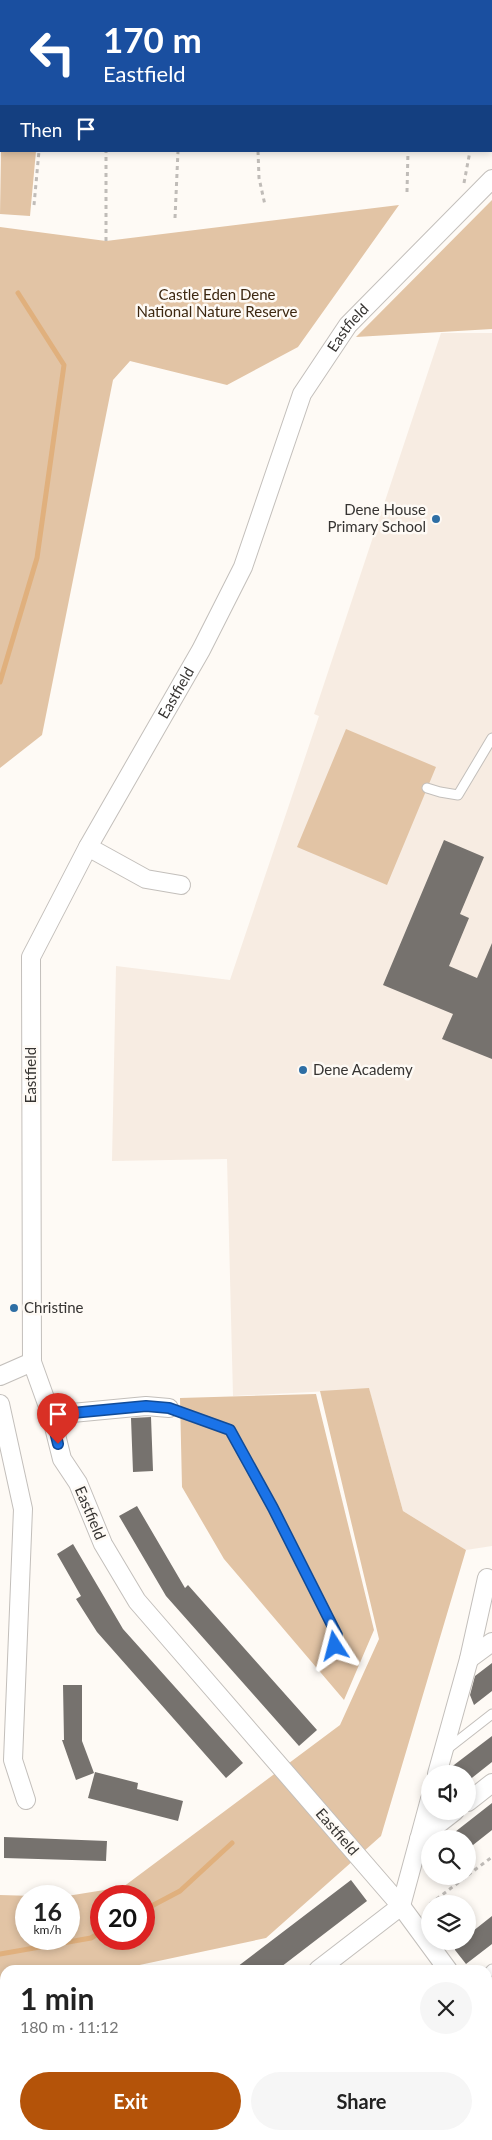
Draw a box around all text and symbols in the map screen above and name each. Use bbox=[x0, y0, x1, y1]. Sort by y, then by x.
text: 170 m bbox=[103, 18, 202, 60]
icon: left bbox=[20, 20, 85, 85]
text: Eastfield bbox=[103, 60, 186, 87]
icon: arrive bbox=[72, 115, 100, 143]
text: Then bbox=[20, 118, 62, 141]
park label: Castle Eden Dene National Nature Reserve bbox=[137, 285, 298, 320]
street label: Eastfield bbox=[323, 300, 372, 355]
place label: Dene House Primary School bbox=[327, 500, 426, 535]
marker: Dene House Primary School bbox=[430, 513, 442, 525]
street label: Eastfield bbox=[154, 664, 197, 721]
street label: Eastfield bbox=[21, 1047, 39, 1103]
place label: Dene Academy bbox=[313, 1060, 413, 1078]
marker: Dene Academy bbox=[297, 1064, 309, 1076]
place label: Christine bbox=[24, 1298, 84, 1316]
marker: Christine bbox=[8, 1302, 20, 1314]
pin bbox=[37, 1393, 79, 1444]
icon: arrive bbox=[44, 1400, 72, 1428]
street label: Eastfield bbox=[72, 1483, 110, 1542]
position arrow bbox=[308, 1619, 360, 1671]
map controls bbox=[421, 1765, 476, 1950]
button: sound bbox=[421, 1765, 476, 1820]
street label: Eastfield bbox=[312, 1804, 363, 1859]
button: search bbox=[421, 1830, 476, 1885]
speed limit sign: 20 bbox=[90, 1885, 155, 1950]
button: layers bbox=[421, 1895, 476, 1950]
text: 16 bbox=[33, 1896, 62, 1926]
text: km/h bbox=[33, 1922, 62, 1937]
text: 1 min bbox=[20, 1980, 94, 2016]
button: close bbox=[420, 1982, 472, 2034]
text: 180 m · 11:12 bbox=[20, 2017, 119, 2036]
button: Exit bbox=[20, 2072, 241, 2130]
button: Share bbox=[251, 2072, 472, 2130]

